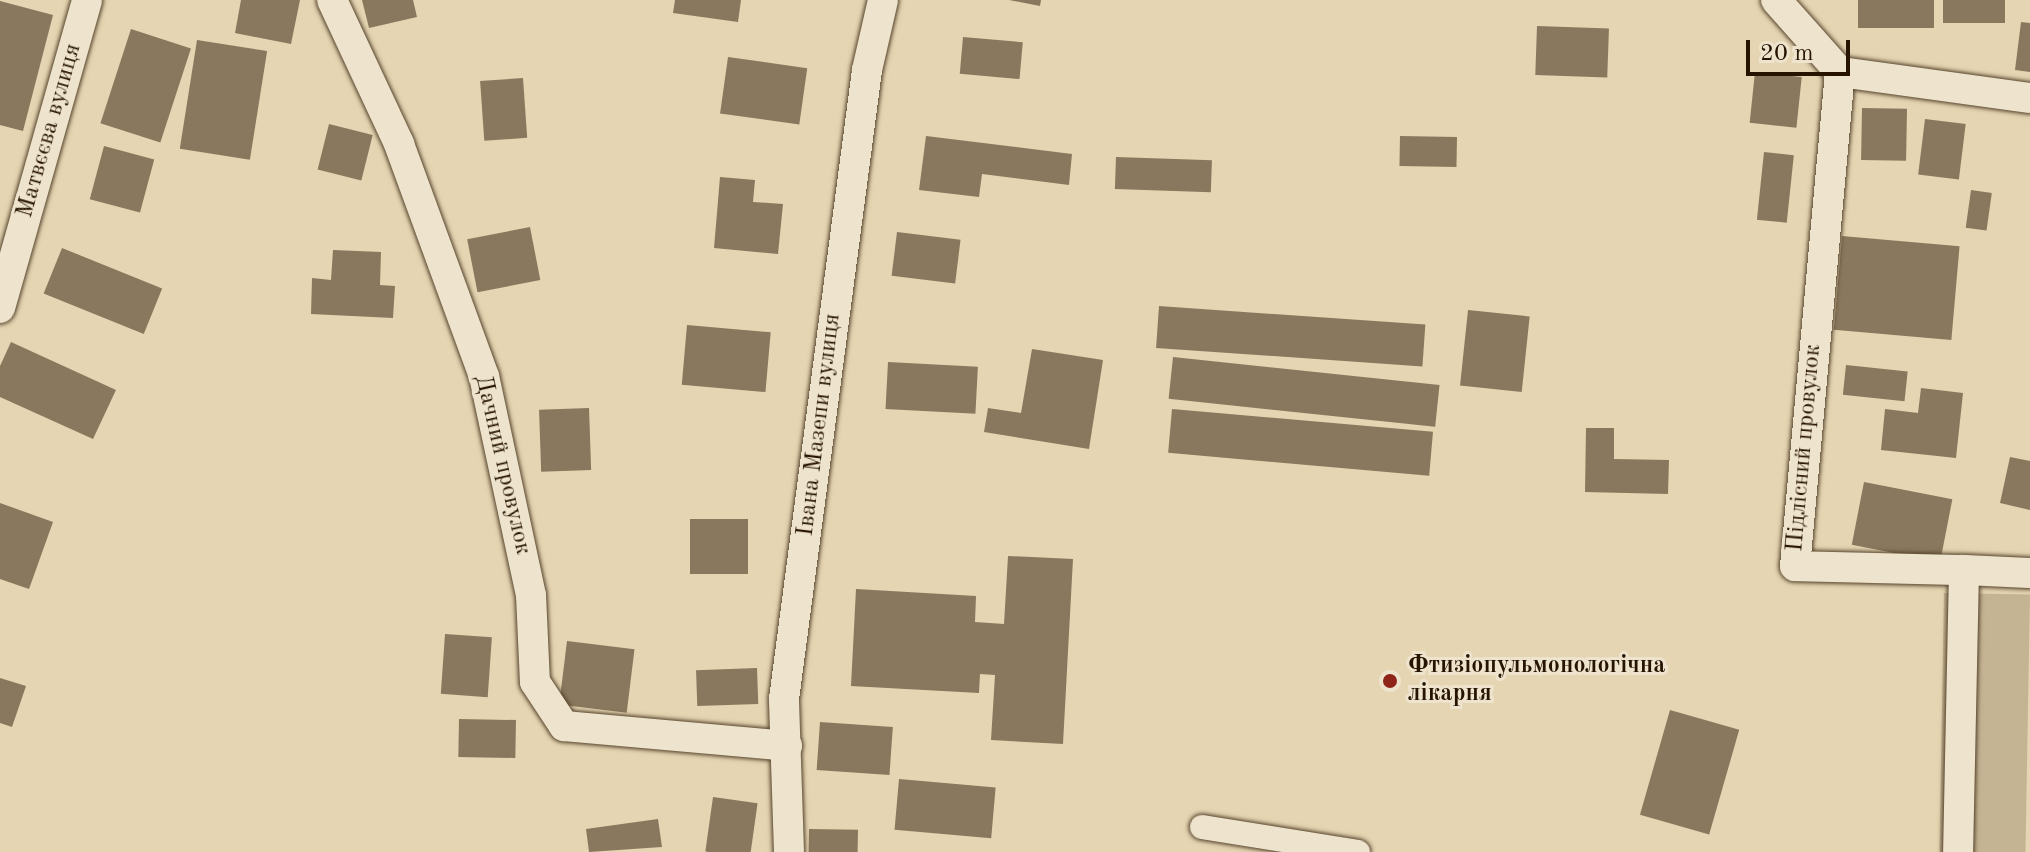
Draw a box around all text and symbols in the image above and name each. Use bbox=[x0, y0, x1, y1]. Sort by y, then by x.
scale bar bbox=[1750, 24, 1854, 74]
street label: Матвєєва вулиця bbox=[11, 41, 89, 221]
text: 20 m bbox=[1760, 42, 1814, 66]
street label: Івана Мазепи вулиця bbox=[792, 312, 848, 538]
street label: Підлісний провулок bbox=[1782, 343, 1828, 553]
street label: Дачний провулок bbox=[467, 372, 537, 558]
place label: Фтизіопульмонологічна лікарня bbox=[1408, 653, 1666, 709]
marker: Фтизіопульмонологічна лікарня bbox=[1379, 670, 1401, 692]

